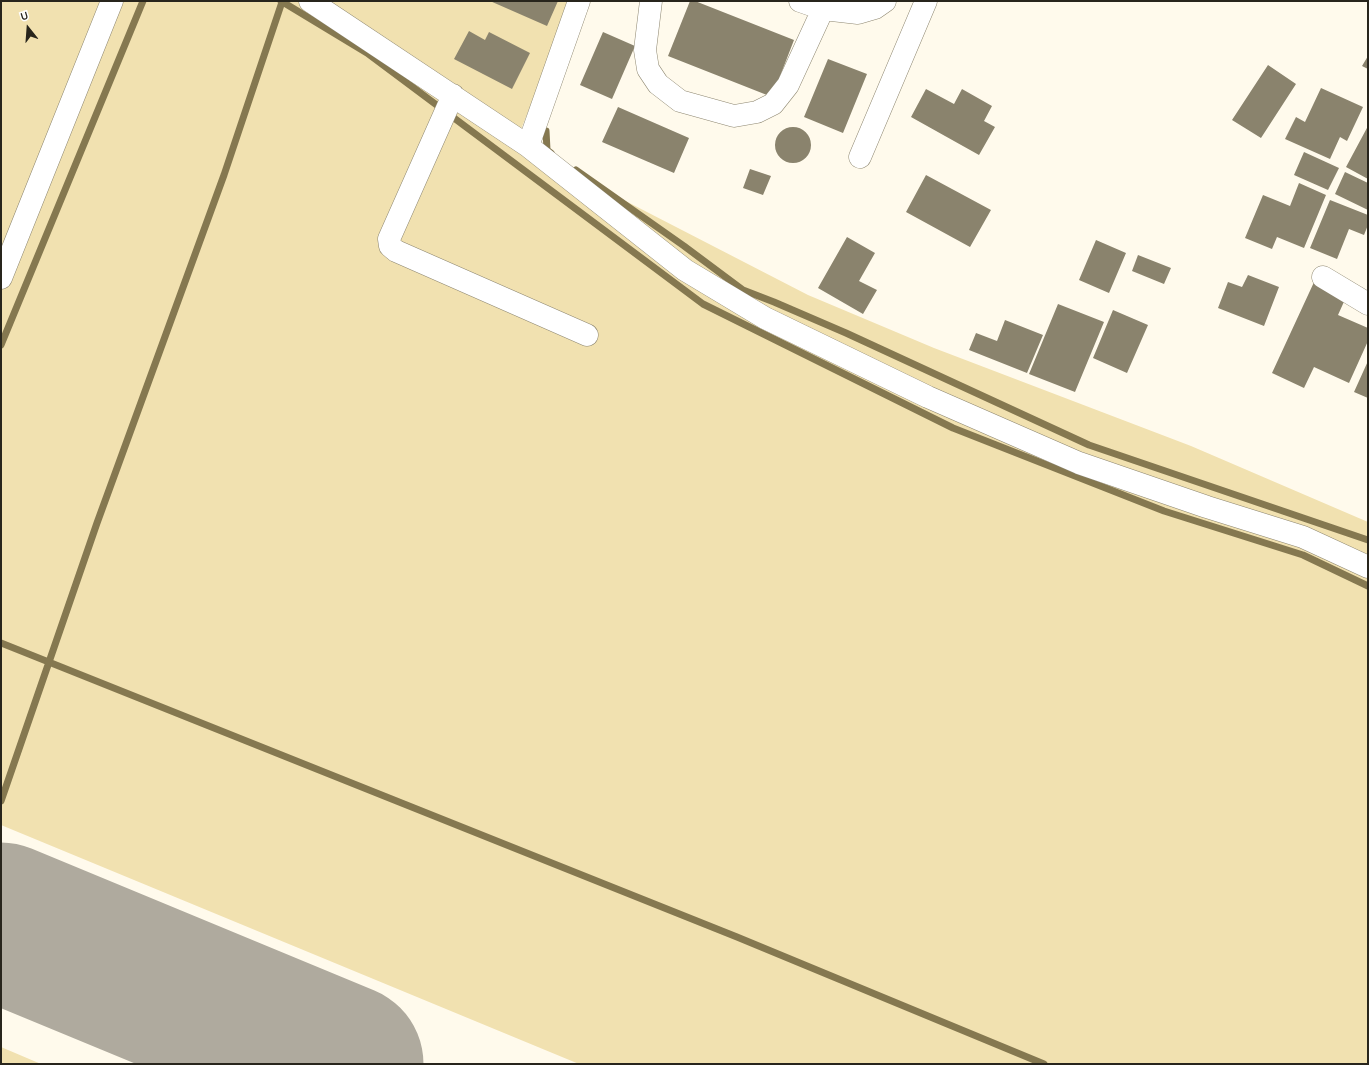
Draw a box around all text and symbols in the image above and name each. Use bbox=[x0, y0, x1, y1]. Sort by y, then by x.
north arrow bbox=[8, 8, 48, 48]
text: U bbox=[19, 9, 30, 23]

